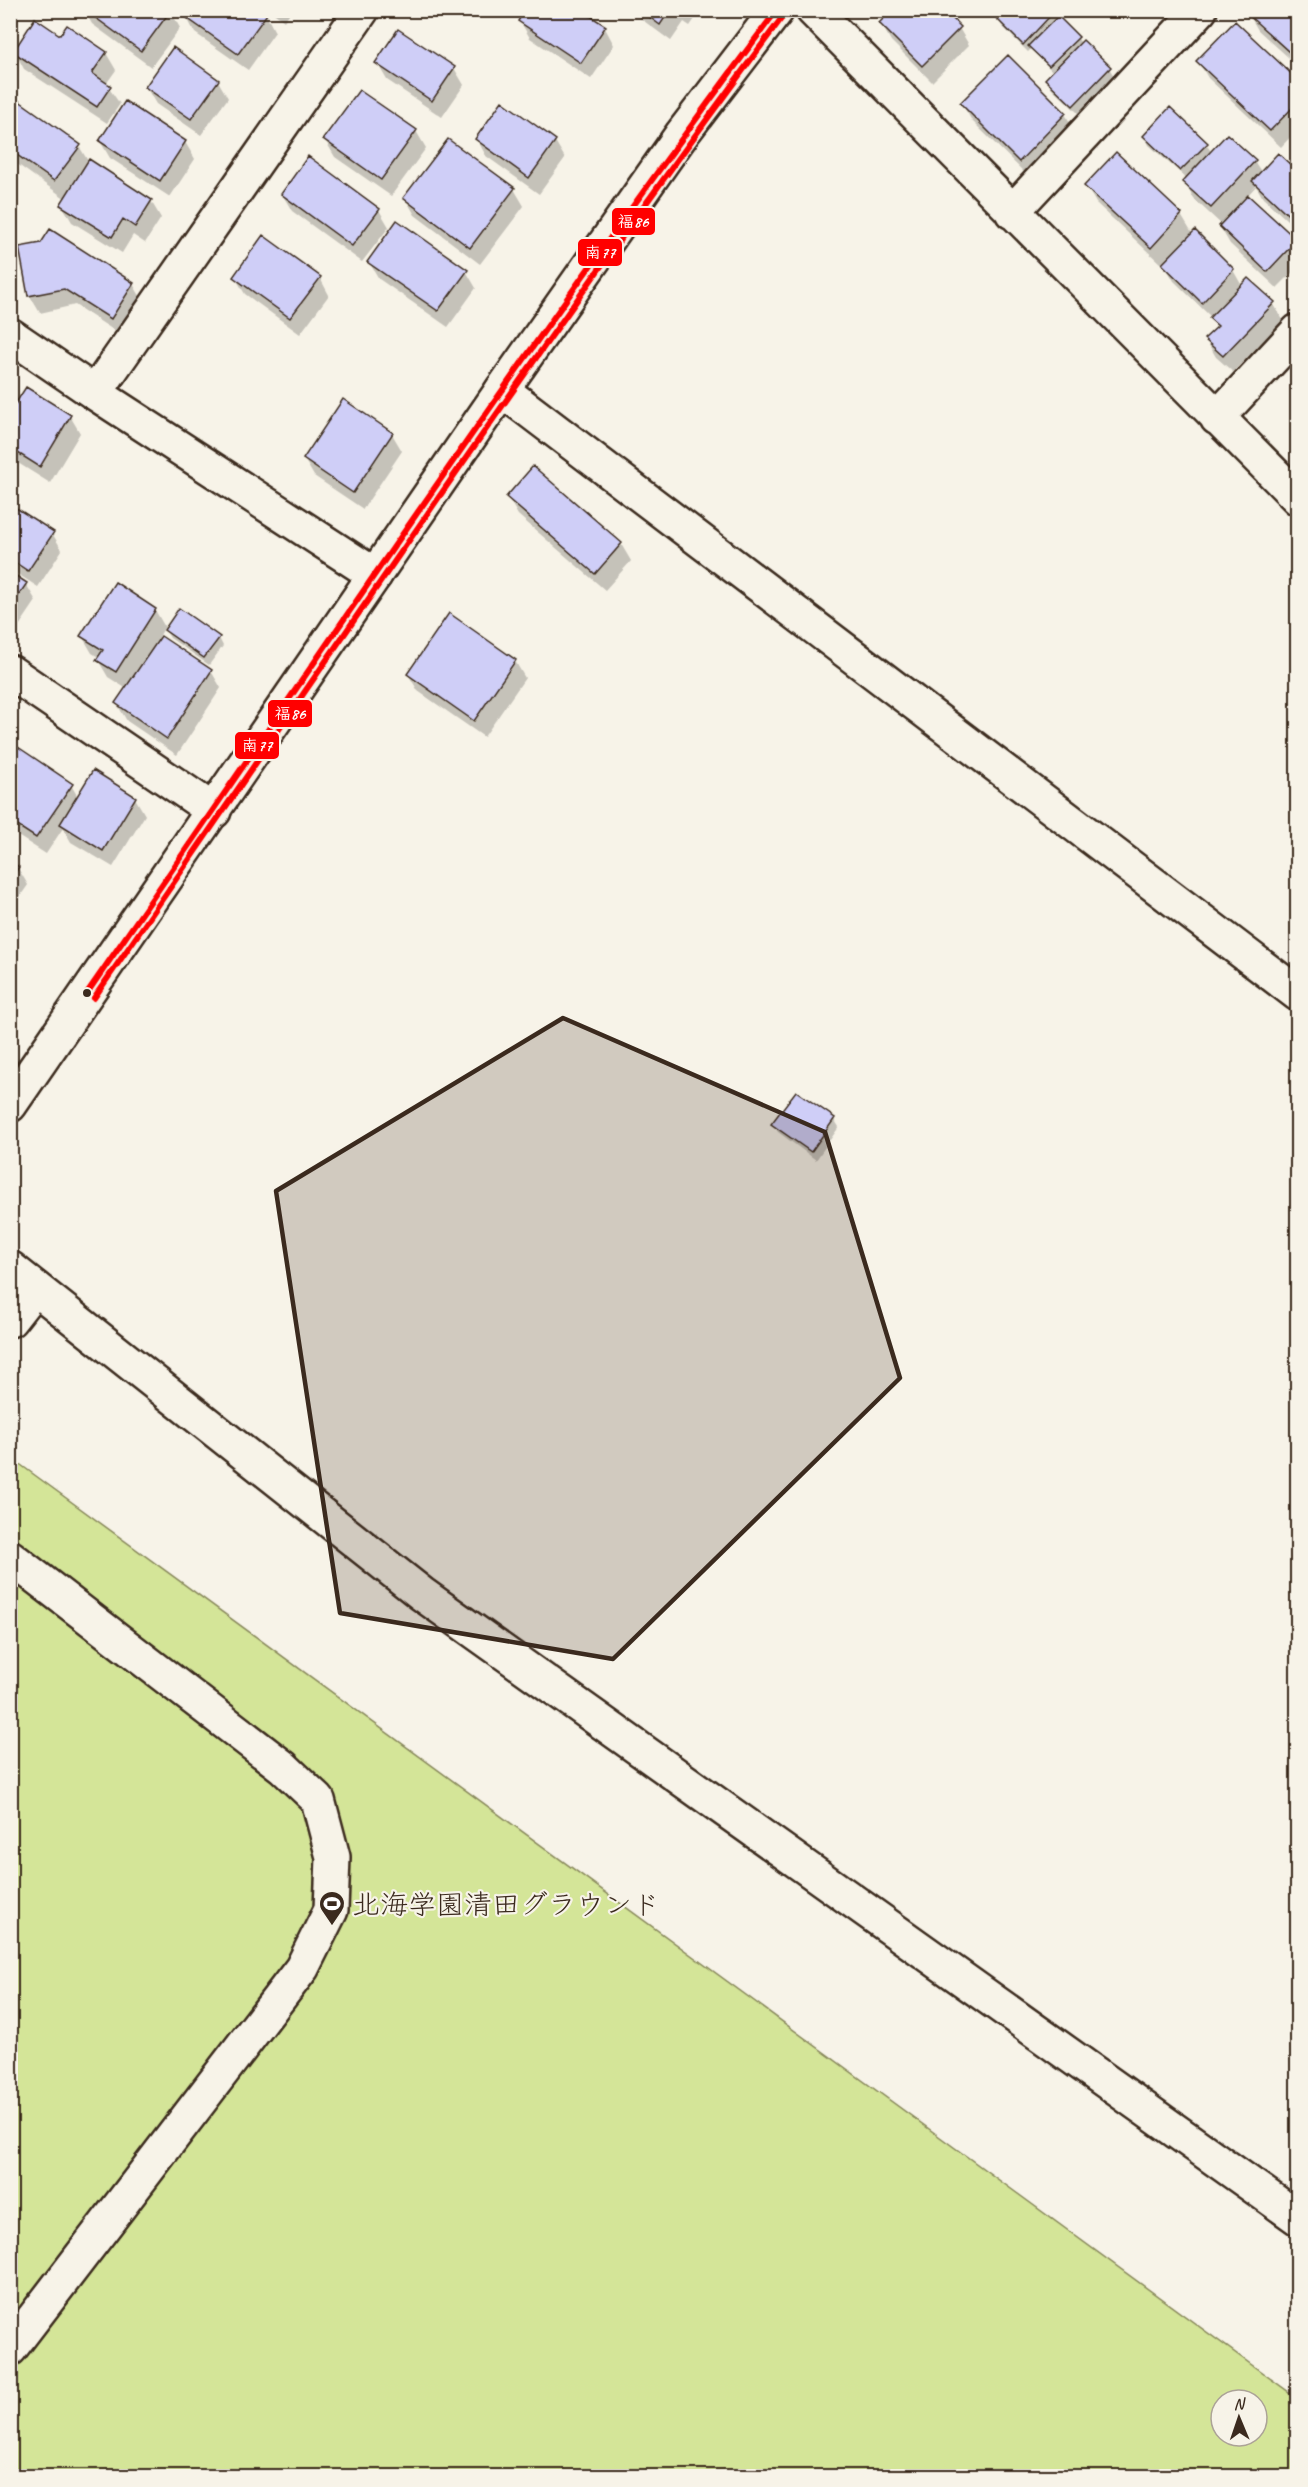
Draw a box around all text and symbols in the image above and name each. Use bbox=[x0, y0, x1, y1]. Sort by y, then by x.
line badge: 福86 bbox=[611, 207, 656, 236]
text: 福86 bbox=[618, 212, 650, 232]
line badge: 南77 bbox=[577, 238, 623, 267]
text: 南77 bbox=[585, 243, 617, 263]
line badge: 福86 bbox=[267, 699, 313, 728]
text: 福86 bbox=[275, 704, 307, 724]
line badge: 南77 bbox=[234, 731, 280, 760]
text: 南77 bbox=[242, 736, 274, 756]
unlabelled marker bbox=[81, 987, 93, 999]
place label: 北海学園清田グラウンド bbox=[352, 1887, 660, 1922]
sports icon: 北海学園清田グラウンド bbox=[317, 1889, 347, 1927]
north arrow bbox=[1209, 2388, 1269, 2448]
text: N bbox=[1233, 2394, 1247, 2414]

